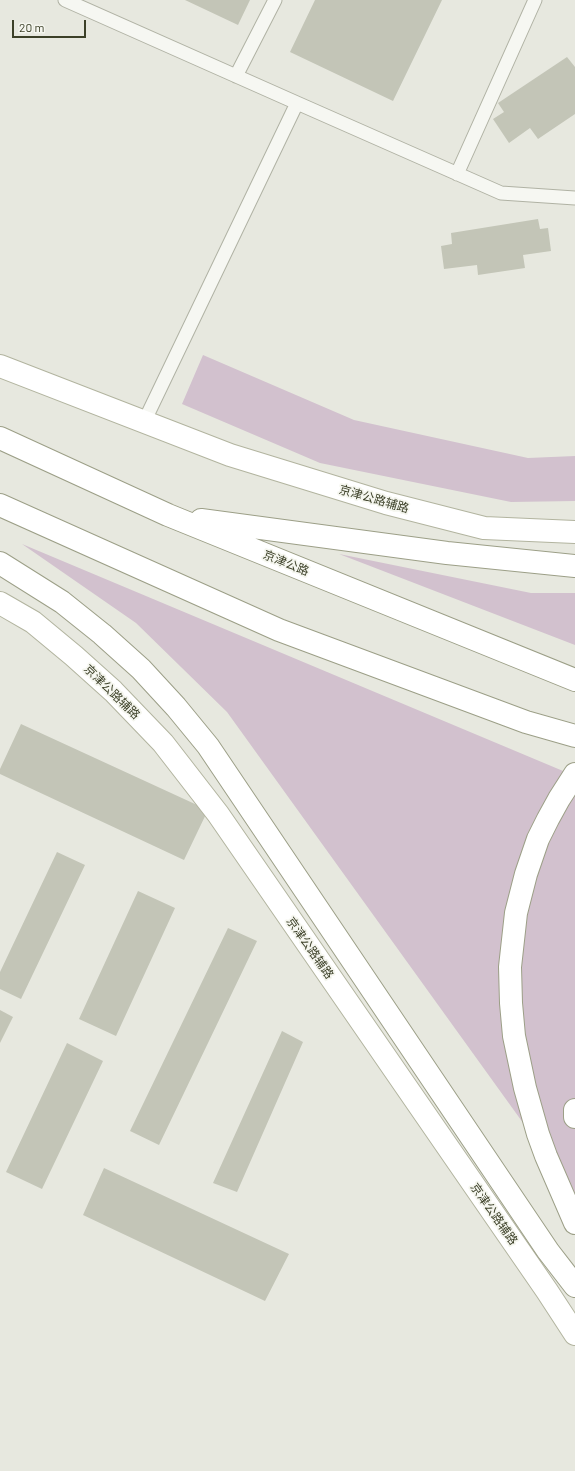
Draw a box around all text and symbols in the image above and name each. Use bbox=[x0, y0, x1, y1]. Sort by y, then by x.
scale bar bbox=[14, 12, 88, 38]
text: 20 m bbox=[19, 20, 45, 34]
street label: 京津公路辅路 bbox=[337, 482, 411, 516]
street label: 京津公路 bbox=[261, 547, 311, 579]
street label: 京津公路辅路 bbox=[81, 662, 143, 722]
street label: 京津公路辅路 bbox=[283, 914, 337, 982]
street label: 京津公路辅路 bbox=[467, 1180, 521, 1248]

